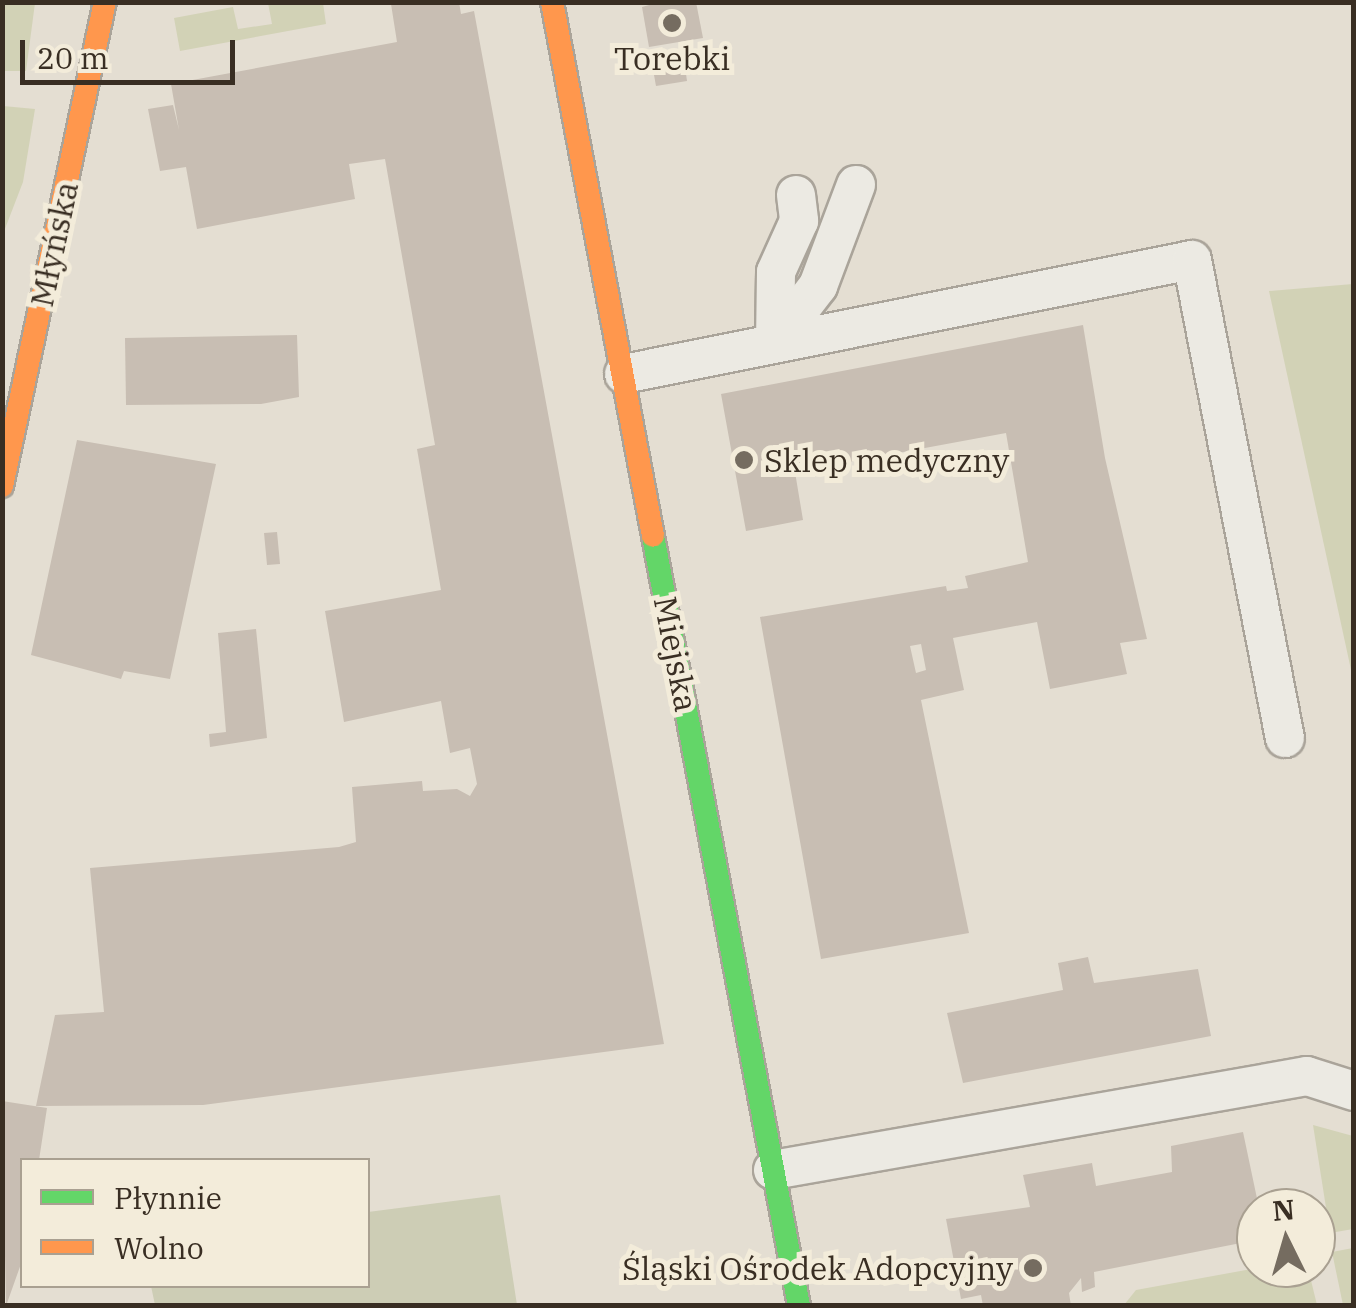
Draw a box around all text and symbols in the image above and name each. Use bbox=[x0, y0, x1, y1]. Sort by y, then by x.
marker: Torebki bbox=[661, 12, 683, 34]
scale bar bbox=[25, 20, 240, 82]
text: 20 m bbox=[37, 38, 109, 77]
place label: Torebki bbox=[614, 39, 730, 77]
street label: Młyńska bbox=[22, 178, 86, 310]
place label: Sklep medyczny bbox=[764, 441, 1009, 479]
marker: Sklep medyczny bbox=[733, 449, 755, 471]
street label: Miejska bbox=[646, 593, 706, 715]
legend bbox=[20, 1158, 370, 1288]
text: Płynnie bbox=[114, 1178, 222, 1217]
north arrow bbox=[1236, 1188, 1336, 1288]
text: N bbox=[1271, 1190, 1296, 1229]
text: Wolno bbox=[114, 1228, 204, 1267]
place label: Śląski Ośrodek Adopcyjny bbox=[622, 1249, 1013, 1287]
marker: Śląski Ośrodek Adopcyjny bbox=[1022, 1257, 1044, 1279]

